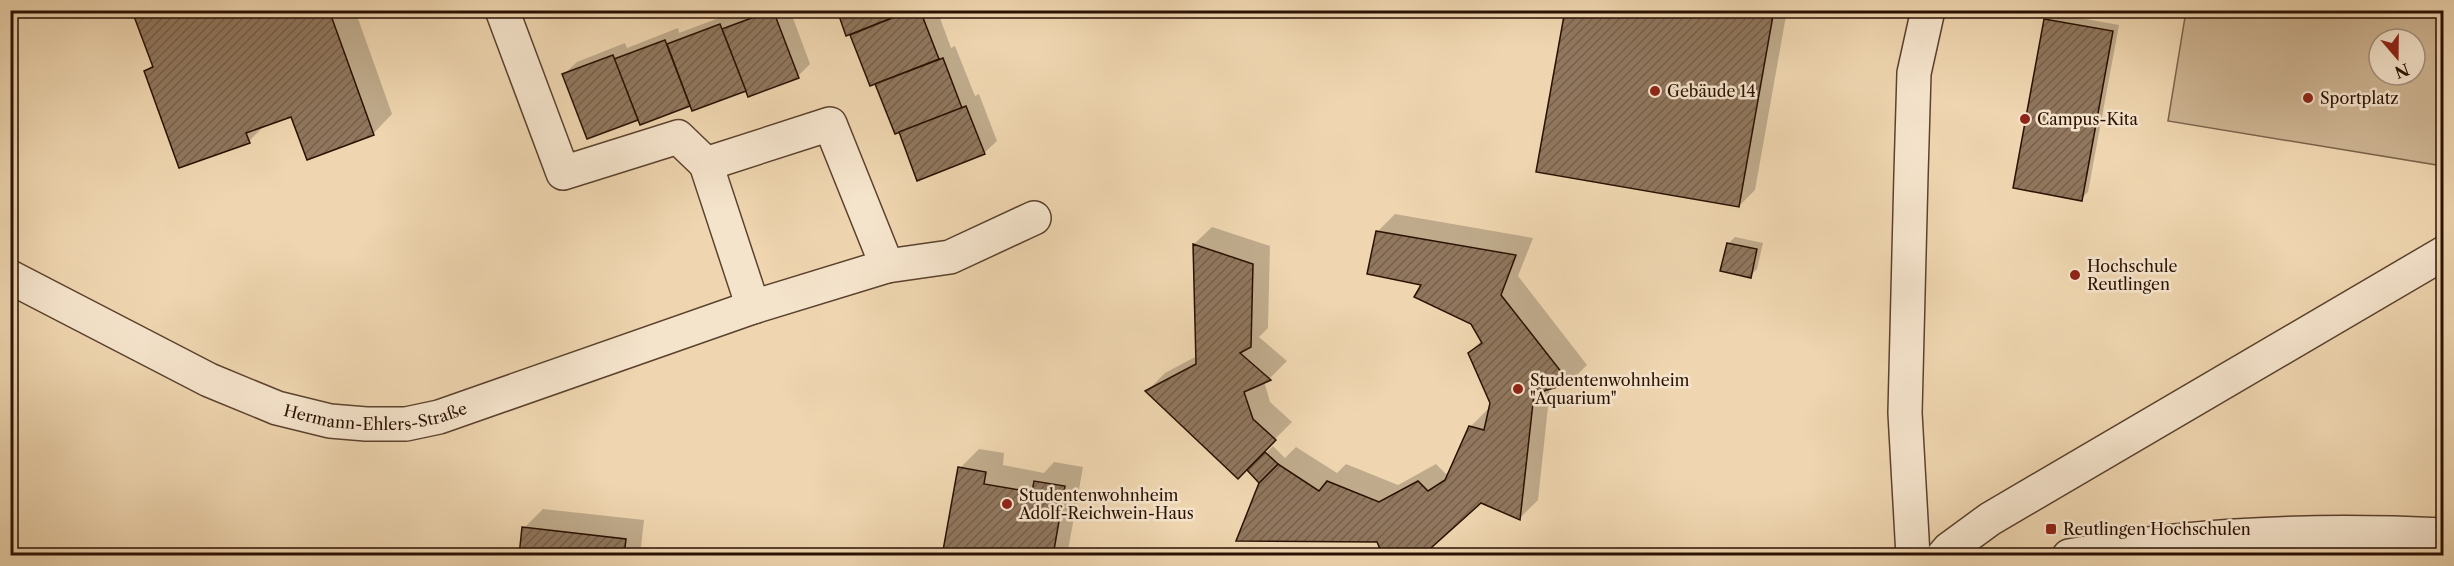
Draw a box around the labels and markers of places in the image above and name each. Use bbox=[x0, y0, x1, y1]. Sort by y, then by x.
place label: Gebäude 14 bbox=[1667, 81, 1756, 101]
marker: Gebäude 14 bbox=[1648, 84, 1662, 98]
place label: Sportplatz bbox=[2320, 88, 2399, 108]
marker: Sportplatz bbox=[2301, 91, 2315, 105]
place label: Campus-Kita bbox=[2037, 109, 2139, 129]
marker: Campus-Kita bbox=[2018, 112, 2032, 126]
place label: Hochschule Reutlingen bbox=[2087, 256, 2178, 294]
marker: Hochschule Reutlingen bbox=[2068, 268, 2082, 282]
place label: Studentenwohnheim "Aquarium" bbox=[1530, 370, 1690, 408]
marker: Studentenwohnheim "Aquarium" bbox=[1511, 382, 1525, 396]
place label: Studentenwohnheim Adolf-Reichwein-Haus bbox=[1018, 485, 1194, 523]
marker: Studentenwohnheim Adolf-Reichwein-Haus bbox=[1000, 497, 1014, 511]
place label: Reutlingen Hochschulen bbox=[2063, 519, 2251, 539]
marker: Reutlingen Hochschulen bbox=[2044, 522, 2058, 536]

